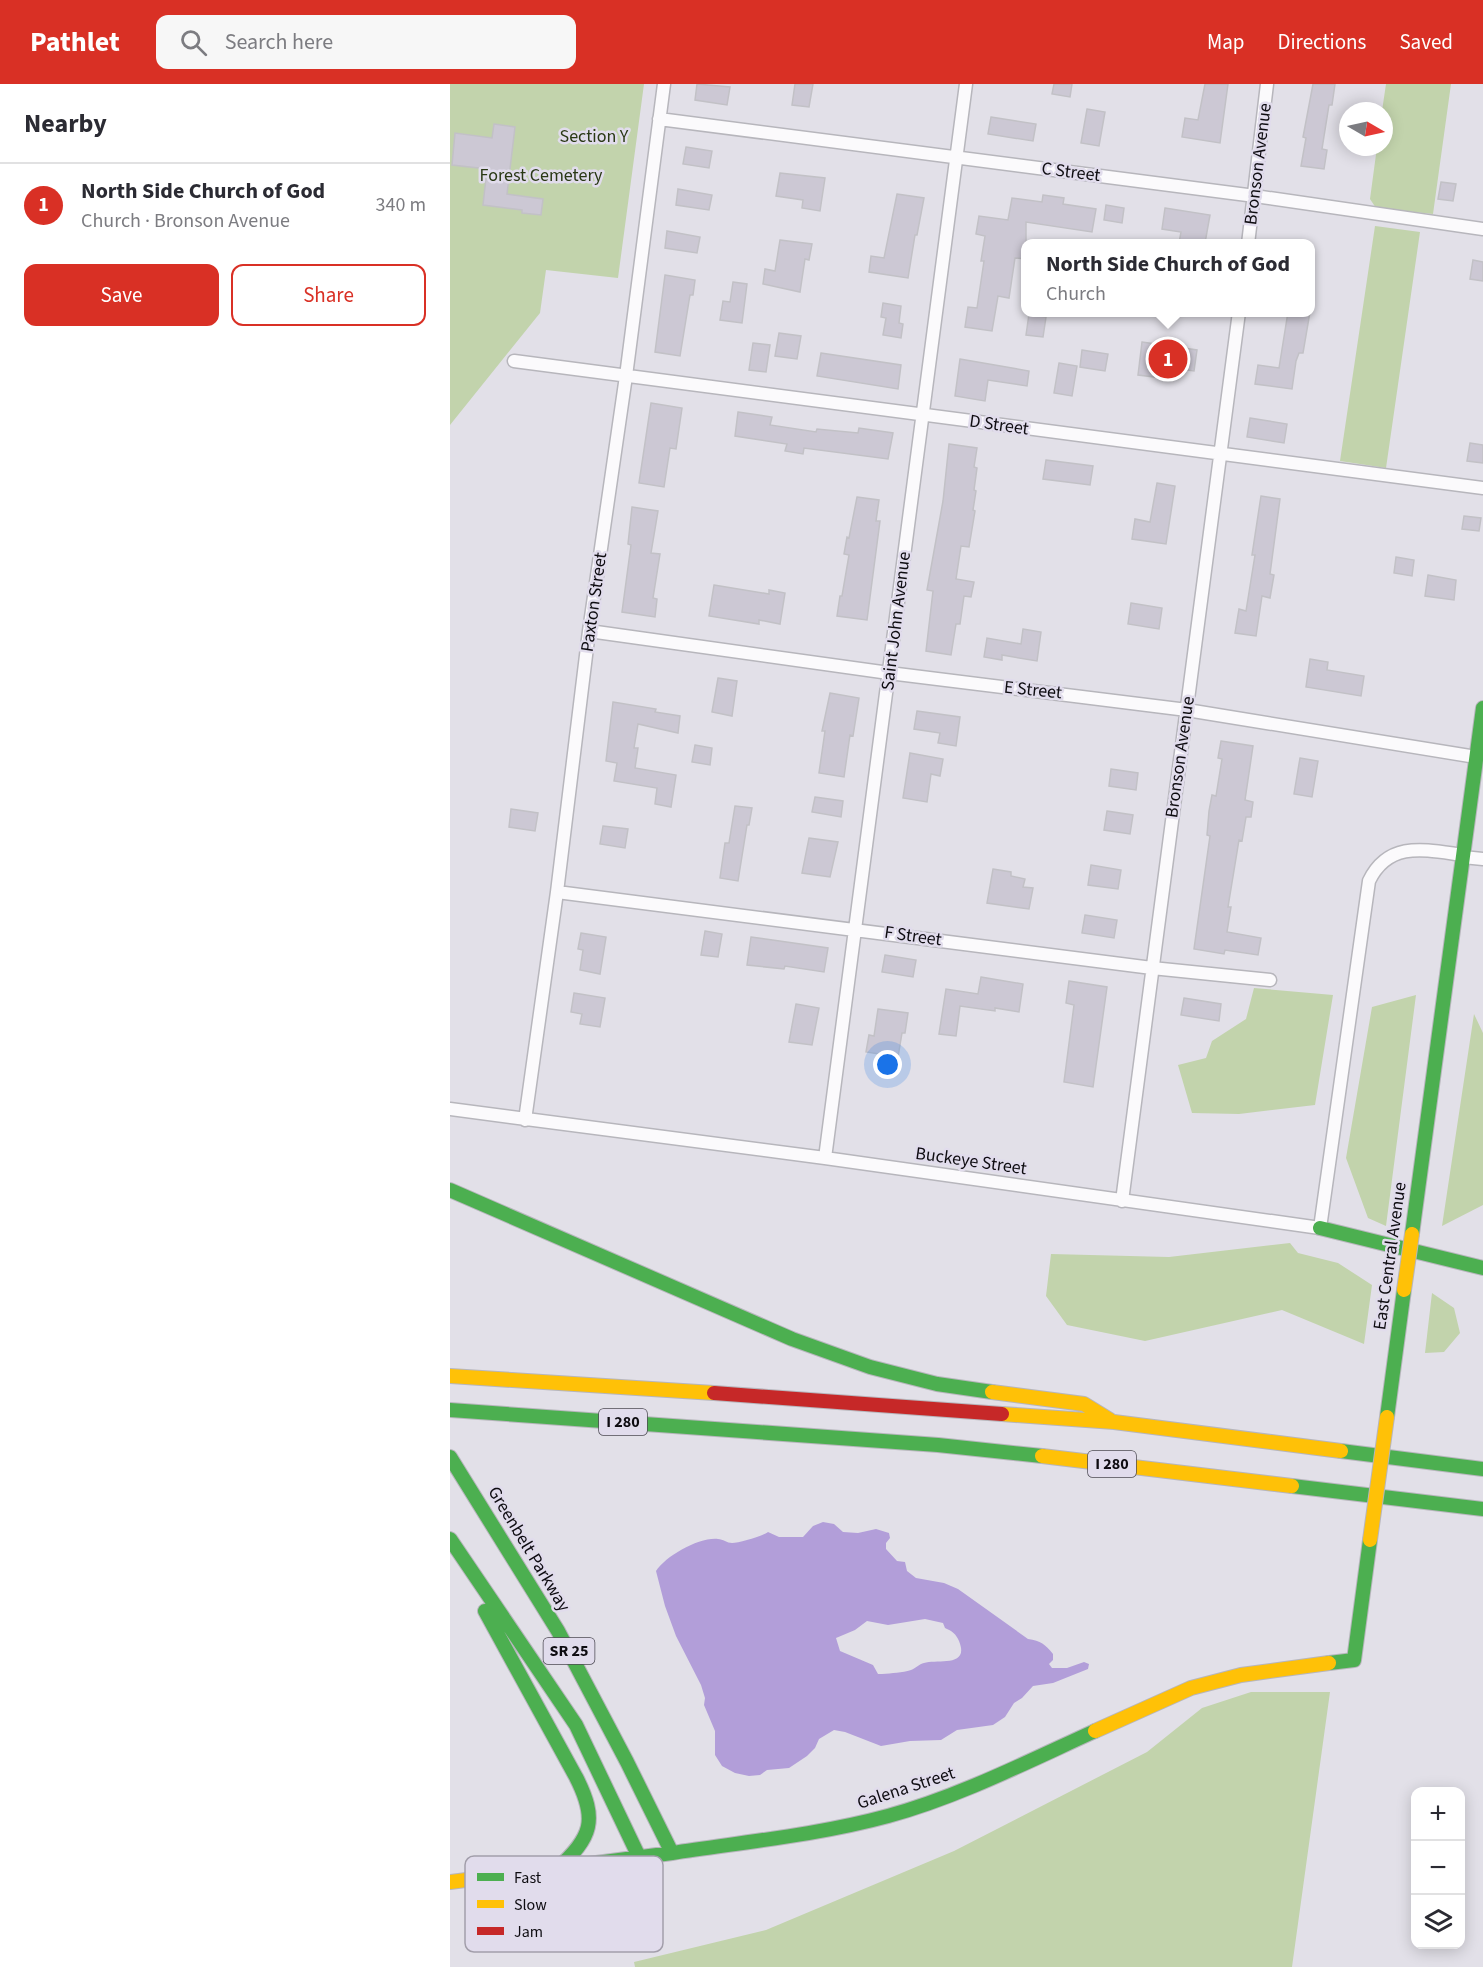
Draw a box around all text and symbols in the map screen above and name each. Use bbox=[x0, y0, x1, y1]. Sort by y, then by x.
search box bbox=[156, 15, 576, 69]
text: Pathlet bbox=[30, 22, 120, 62]
icon: search bbox=[177, 26, 210, 59]
text: Search here bbox=[225, 26, 333, 58]
text: Map bbox=[1207, 27, 1245, 57]
text: Directions bbox=[1278, 27, 1366, 57]
text: Saved bbox=[1399, 27, 1453, 57]
street label: Bronson Avenue bbox=[1238, 102, 1278, 226]
north arrow bbox=[1339, 102, 1393, 156]
text: Nearby bbox=[24, 105, 107, 142]
park label: Section Y bbox=[560, 124, 629, 149]
street label: C Street bbox=[1040, 156, 1102, 188]
park label: Forest Cemetery bbox=[479, 163, 603, 188]
text: North Side Church of God bbox=[81, 175, 325, 207]
text: 1 bbox=[38, 191, 49, 219]
text: 340 m bbox=[376, 191, 426, 219]
text: Church · Bronson Avenue bbox=[81, 207, 290, 235]
popup bbox=[1021, 239, 1315, 317]
text: North Side Church of God bbox=[1046, 248, 1290, 280]
button: Save bbox=[24, 264, 219, 326]
button: Share bbox=[231, 264, 426, 326]
text: Church bbox=[1046, 280, 1106, 308]
pin: 1 bbox=[1148, 336, 1188, 382]
street label: D Street bbox=[968, 408, 1030, 442]
street label: Saint John Avenue bbox=[875, 550, 917, 692]
street label: Paxton Street bbox=[575, 551, 613, 653]
street label: E Street bbox=[1003, 675, 1063, 705]
street label: Bronson Avenue bbox=[1159, 695, 1201, 819]
street label: F Street bbox=[883, 920, 943, 952]
your location bbox=[873, 1050, 902, 1079]
street label: Buckeye Street bbox=[914, 1141, 1028, 1181]
street label: East Central Avenue bbox=[1367, 1180, 1413, 1332]
road number: I 280 bbox=[599, 1409, 647, 1435]
road number: I 280 bbox=[1088, 1451, 1136, 1477]
street label: Greenbelt Parkway bbox=[482, 1482, 577, 1617]
road number: SR 25 bbox=[544, 1638, 594, 1664]
street label: Galena Street bbox=[854, 1760, 958, 1816]
map controls bbox=[1411, 1787, 1465, 1949]
button: + bbox=[1411, 1787, 1465, 1841]
button: − bbox=[1411, 1841, 1465, 1895]
legend bbox=[465, 1856, 663, 1952]
text: Fast bbox=[514, 1867, 542, 1889]
text: Slow bbox=[514, 1894, 547, 1916]
button: layers bbox=[1411, 1895, 1465, 1949]
text: Jam bbox=[514, 1921, 543, 1943]

